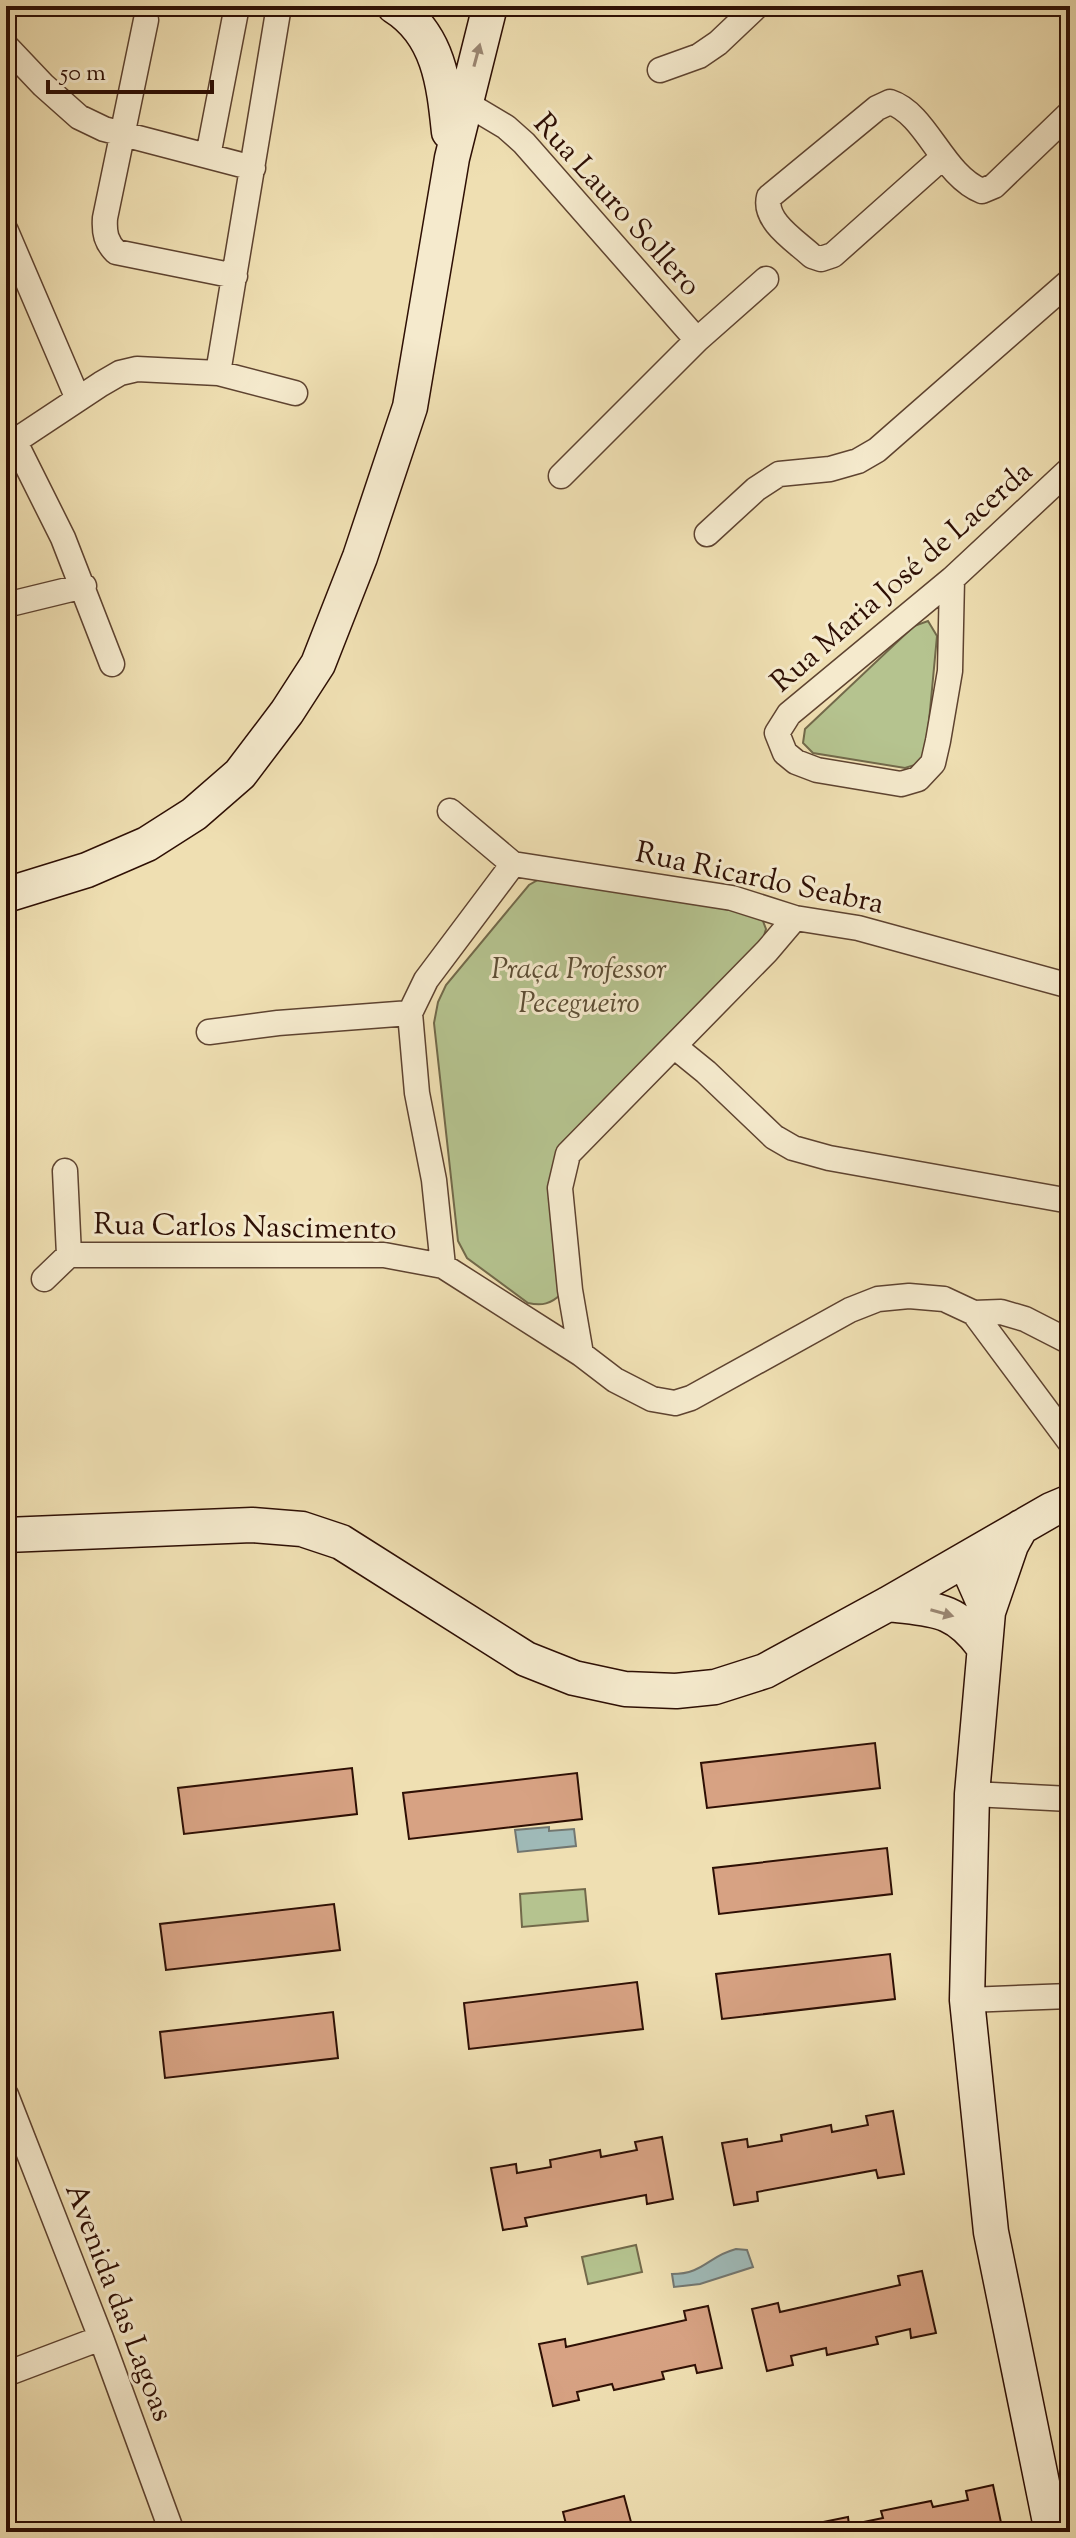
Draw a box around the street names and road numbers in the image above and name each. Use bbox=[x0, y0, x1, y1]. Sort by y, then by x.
street label: Rua Lauro Sollero bbox=[522, 105, 710, 307]
street label: Rua Maria José de Lacerda bbox=[762, 452, 1043, 704]
street label: Rua Ricardo Seabra bbox=[631, 832, 888, 927]
street label: Rua Carlos Nascimento bbox=[93, 1204, 397, 1253]
street label: Avenida das Lagoas bbox=[52, 2178, 183, 2428]

